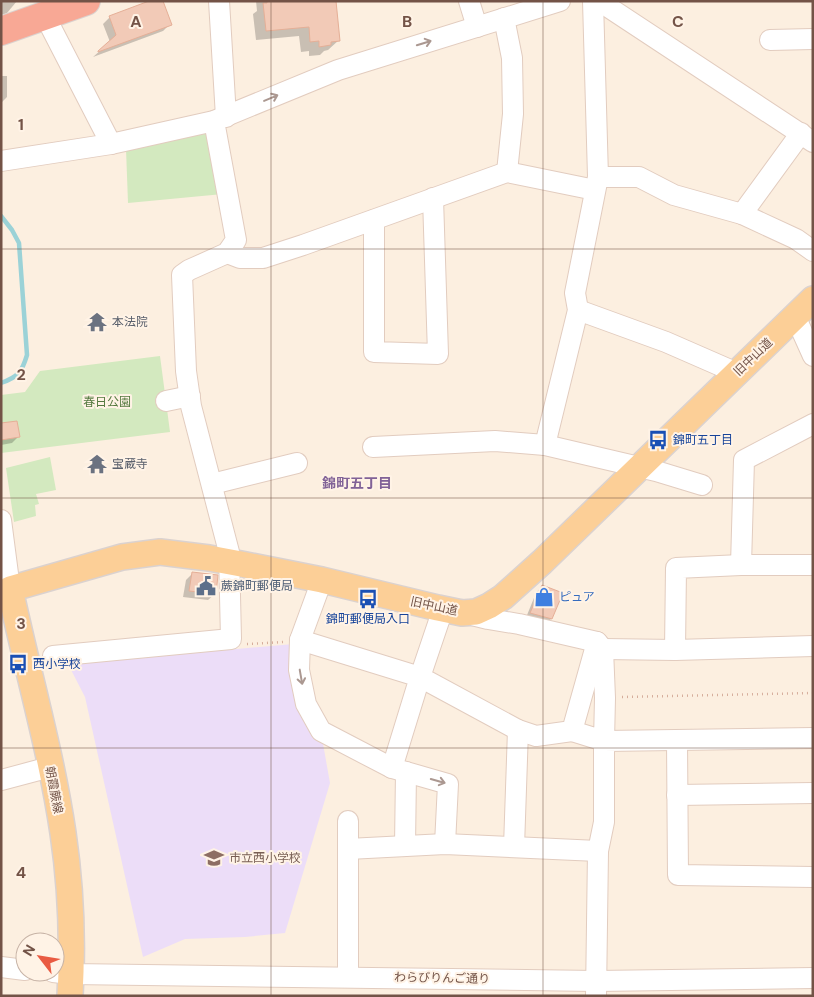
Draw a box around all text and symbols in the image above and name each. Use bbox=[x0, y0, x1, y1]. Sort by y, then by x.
text: A bbox=[130, 11, 142, 32]
text: B bbox=[402, 11, 412, 32]
text: C bbox=[672, 11, 684, 32]
one-way arrow bbox=[415, 38, 431, 48]
one-way arrow bbox=[263, 93, 278, 102]
text: 1 bbox=[18, 114, 24, 135]
temple icon: 本法院 bbox=[86, 311, 108, 333]
place label: 本法院 bbox=[112, 314, 148, 330]
street label: 旧中山道 bbox=[730, 335, 776, 379]
text: 2 bbox=[16, 364, 26, 385]
park label: 春日公園 bbox=[83, 394, 131, 410]
bus stop icon: 錦町五丁目 bbox=[647, 429, 669, 451]
place label: 錦町五丁目 bbox=[673, 432, 733, 448]
temple icon: 宝蔵寺 bbox=[86, 453, 108, 475]
place label: 宝蔵寺 bbox=[112, 456, 148, 472]
district label: 錦町五丁目 bbox=[322, 474, 392, 492]
public building icon: 蕨錦町郵便局 bbox=[195, 575, 217, 597]
place label: 蕨錦町郵便局 bbox=[221, 578, 293, 594]
shop icon: ピュア bbox=[533, 586, 555, 608]
bus stop icon: 錦町郵便局入口 bbox=[357, 588, 379, 610]
place label: ピュア bbox=[559, 589, 595, 605]
street label: 旧中山道 bbox=[409, 593, 459, 619]
place label: 錦町郵便局入口 bbox=[326, 611, 410, 627]
text: 3 bbox=[16, 613, 26, 634]
bus stop icon: 西小学校 bbox=[7, 653, 29, 675]
place label: 西小学校 bbox=[33, 656, 81, 672]
one-way arrow bbox=[296, 669, 306, 685]
street label: 朝霞蕨線 bbox=[42, 765, 66, 815]
one-way arrow bbox=[430, 777, 446, 787]
school or university icon: 市立西小学校 bbox=[203, 847, 225, 869]
place label: 市立西小学校 bbox=[229, 850, 301, 866]
text: 4 bbox=[16, 862, 26, 883]
north arrow bbox=[15, 932, 65, 982]
text: N bbox=[19, 941, 39, 959]
street label: わらびりんご通り bbox=[394, 969, 490, 987]

